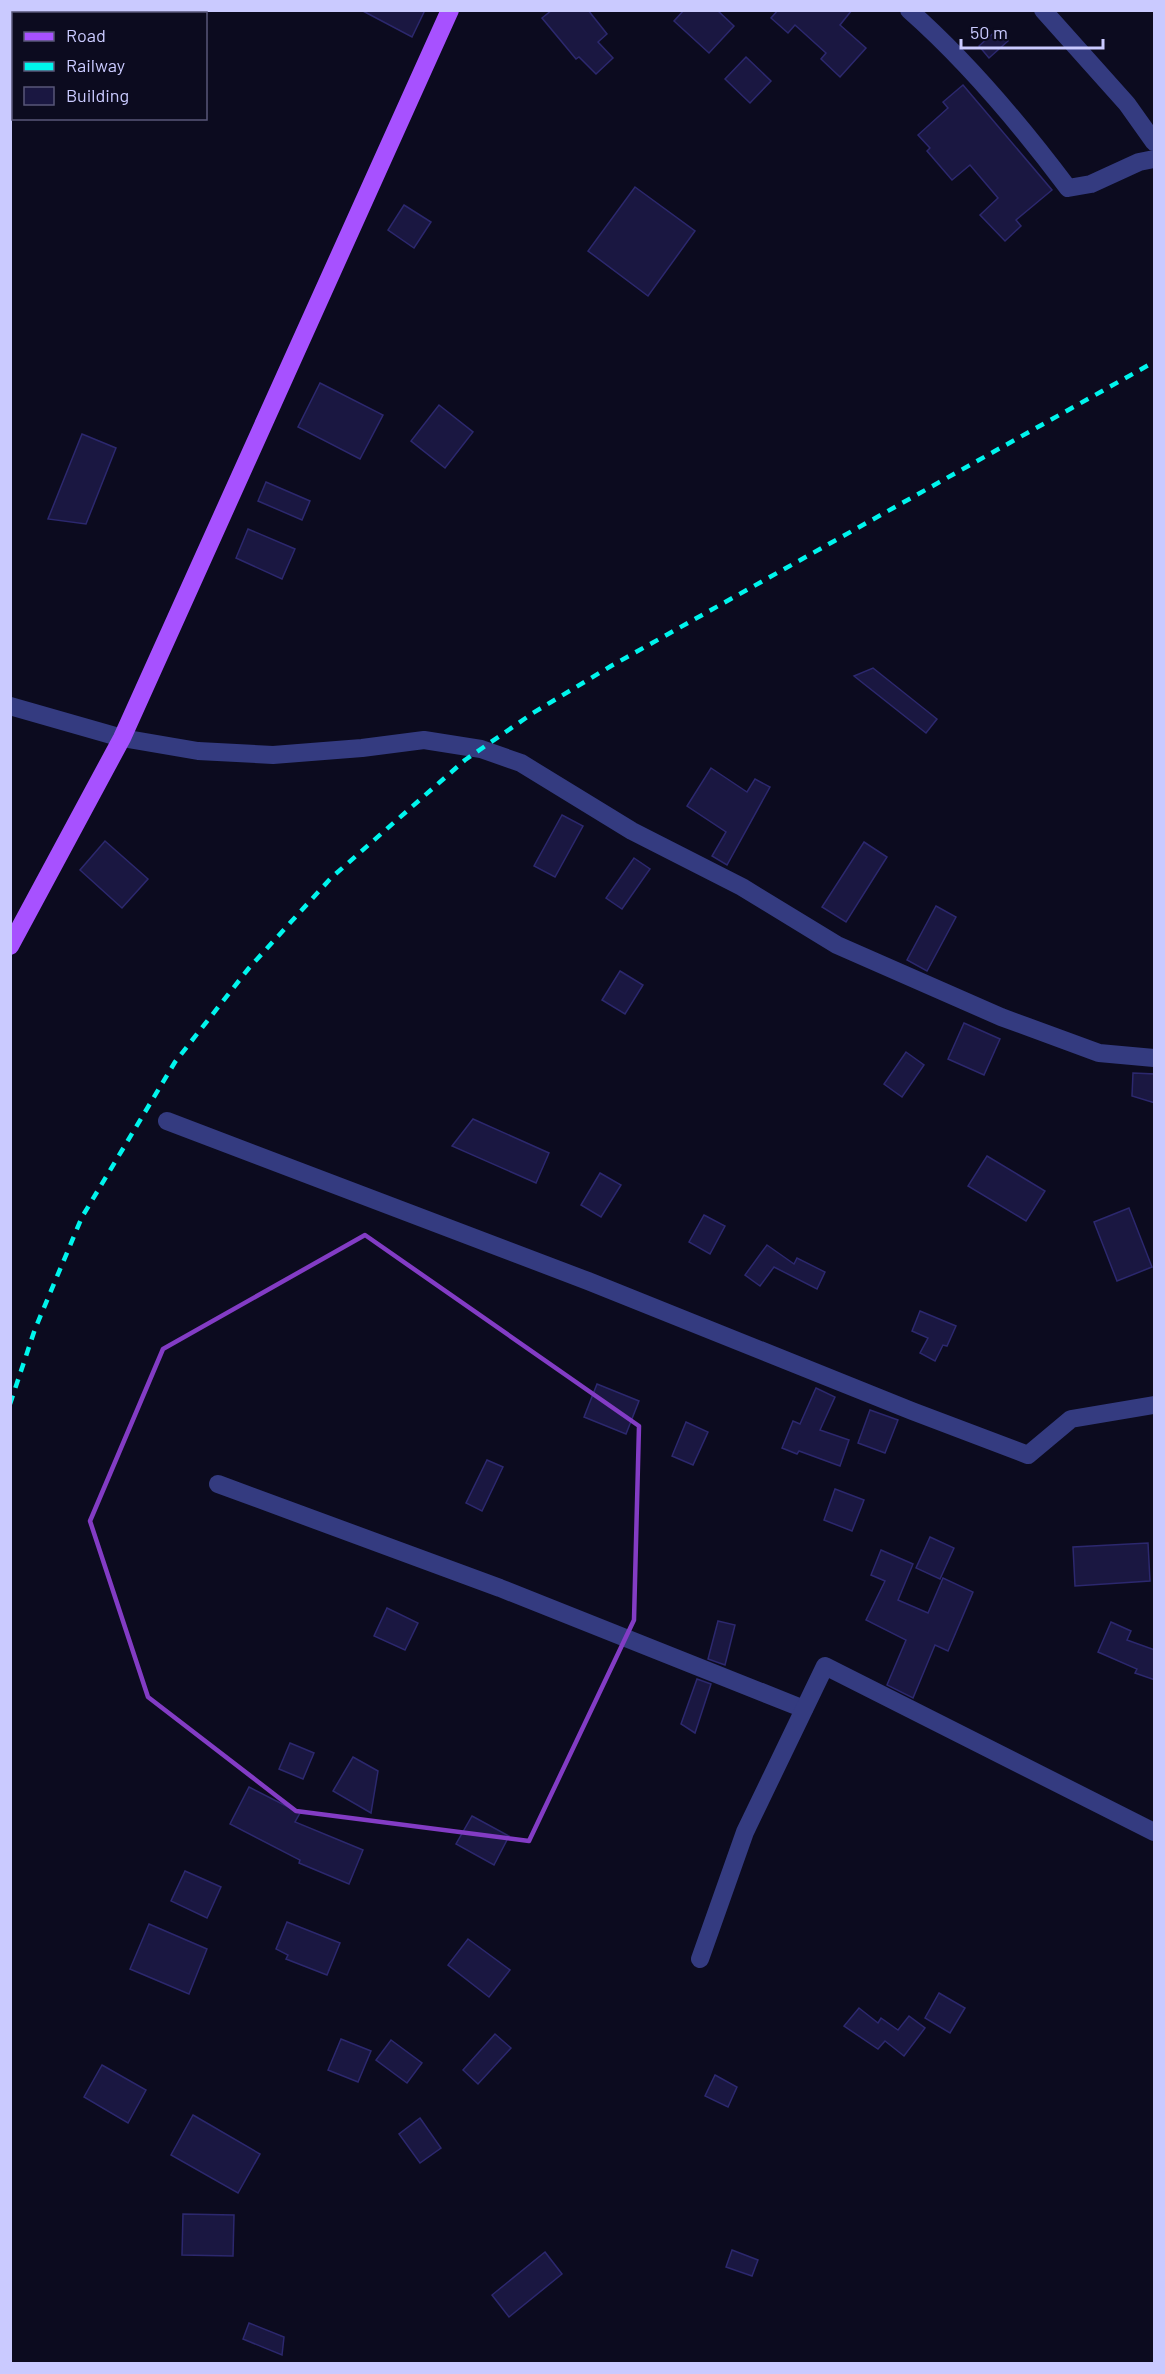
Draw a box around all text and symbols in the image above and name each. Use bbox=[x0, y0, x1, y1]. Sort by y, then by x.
legend bbox=[12, 12, 207, 120]
scale bar bbox=[961, 12, 1104, 50]
text: 50 m bbox=[970, 21, 1008, 43]
text: Road bbox=[66, 24, 106, 46]
text: Railway bbox=[66, 54, 125, 76]
text: Building bbox=[66, 84, 129, 106]

